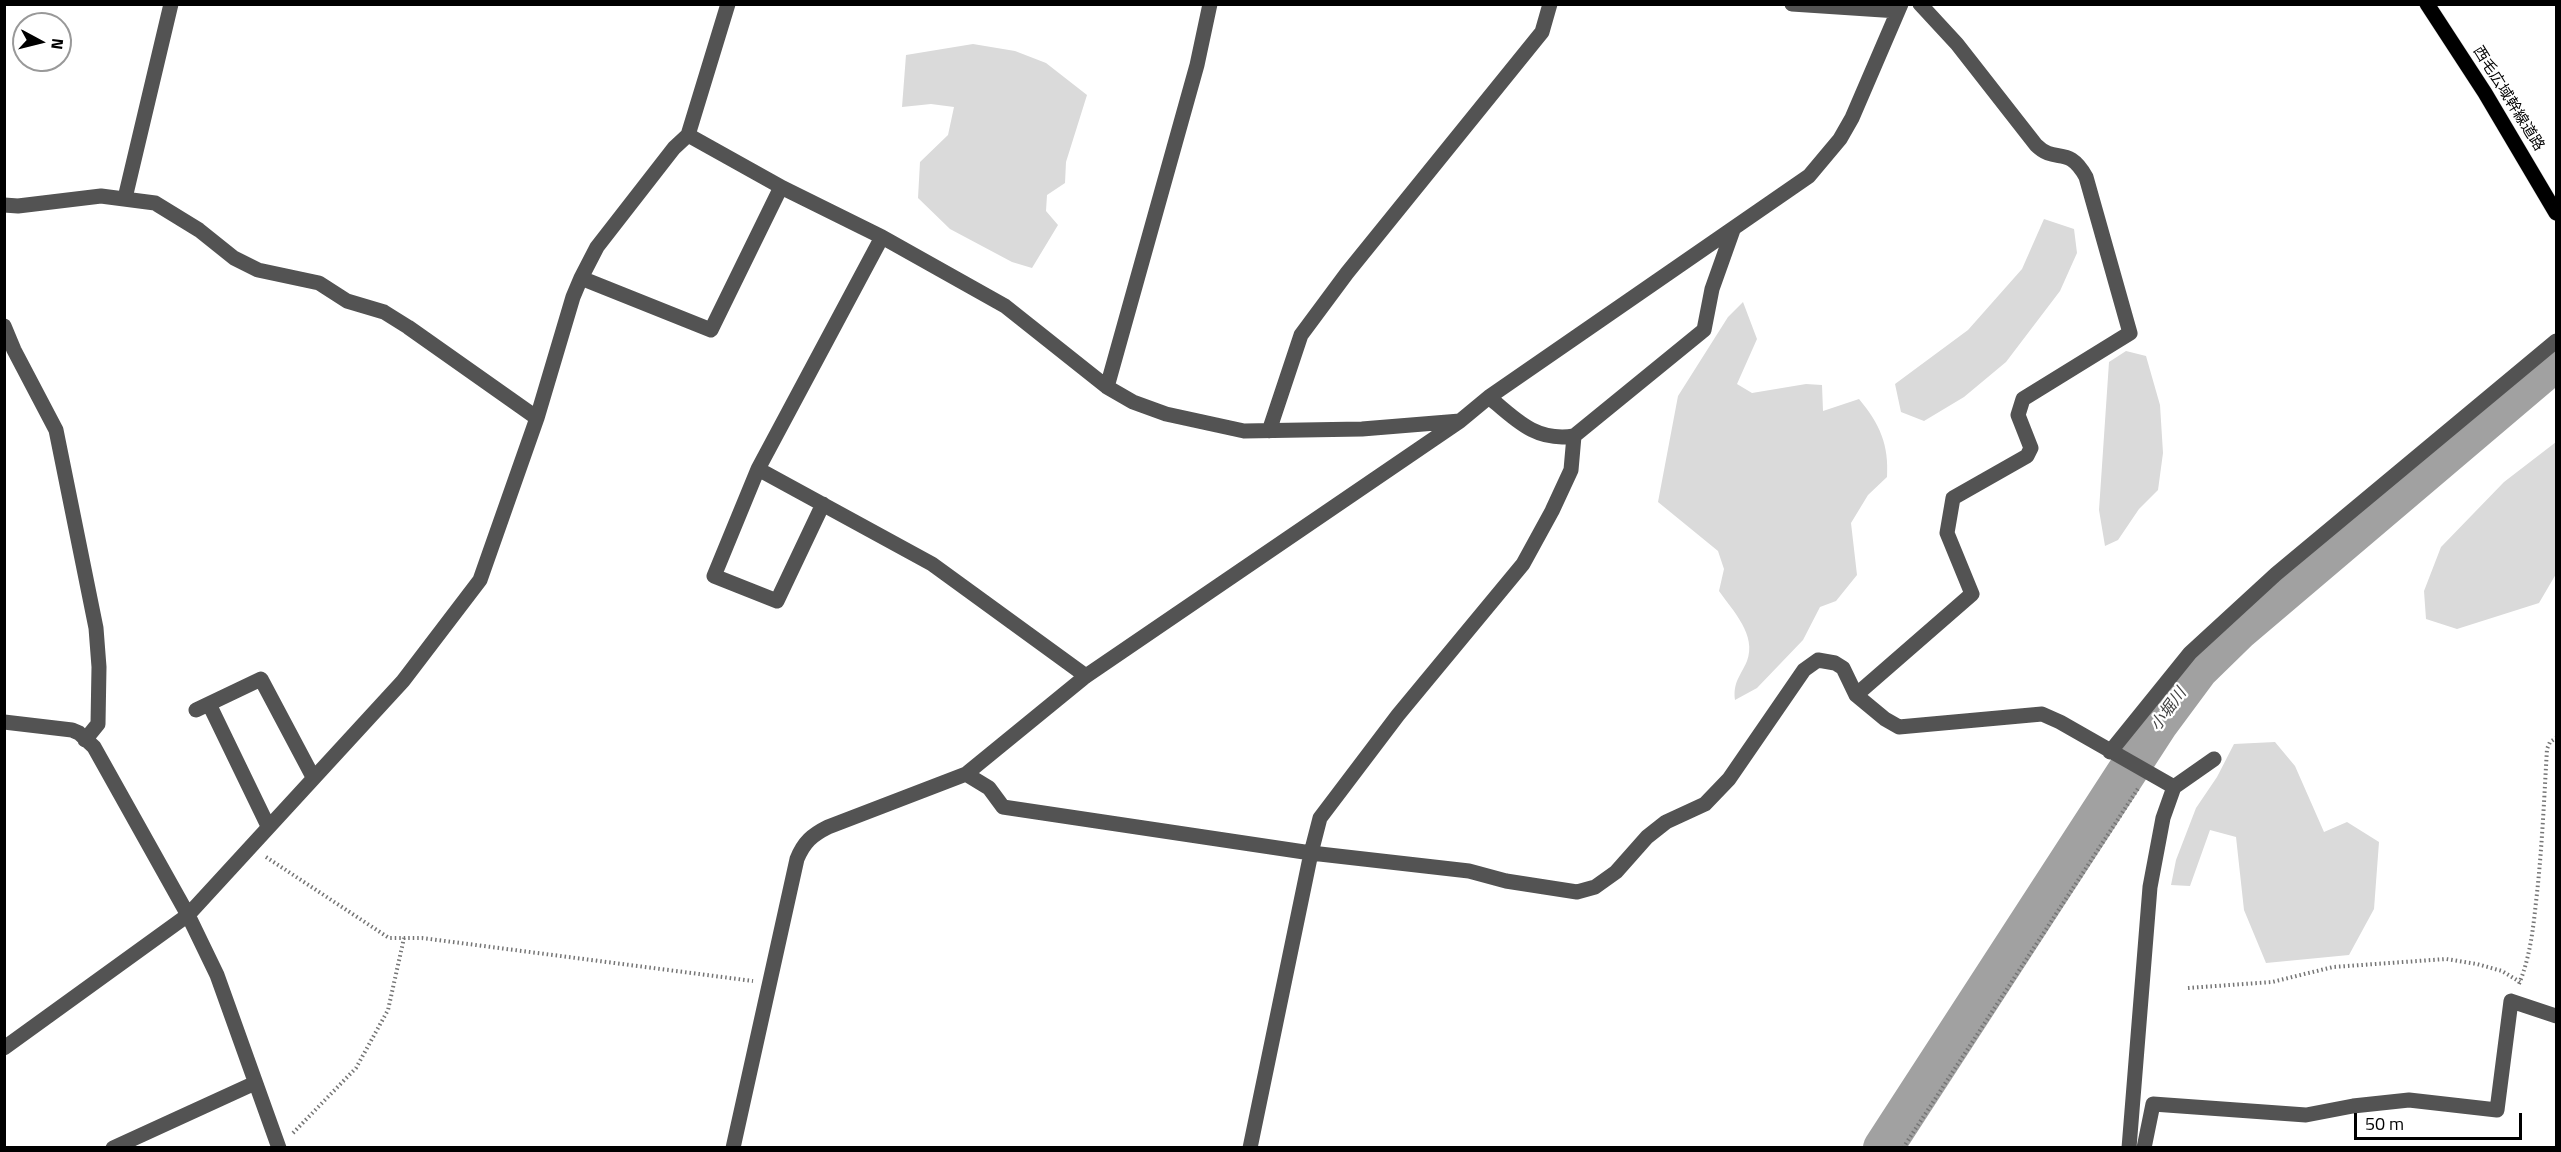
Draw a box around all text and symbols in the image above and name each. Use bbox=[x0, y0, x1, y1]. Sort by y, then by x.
north arrow bbox=[12, 12, 72, 72]
text: N bbox=[45, 37, 70, 51]
street label: 西毛広域幹線道路 bbox=[2469, 43, 2547, 155]
water label: 小堀川 bbox=[2147, 685, 2191, 735]
scale bar bbox=[2357, 1101, 2525, 1139]
text: 50 m bbox=[2365, 1110, 2404, 1137]

